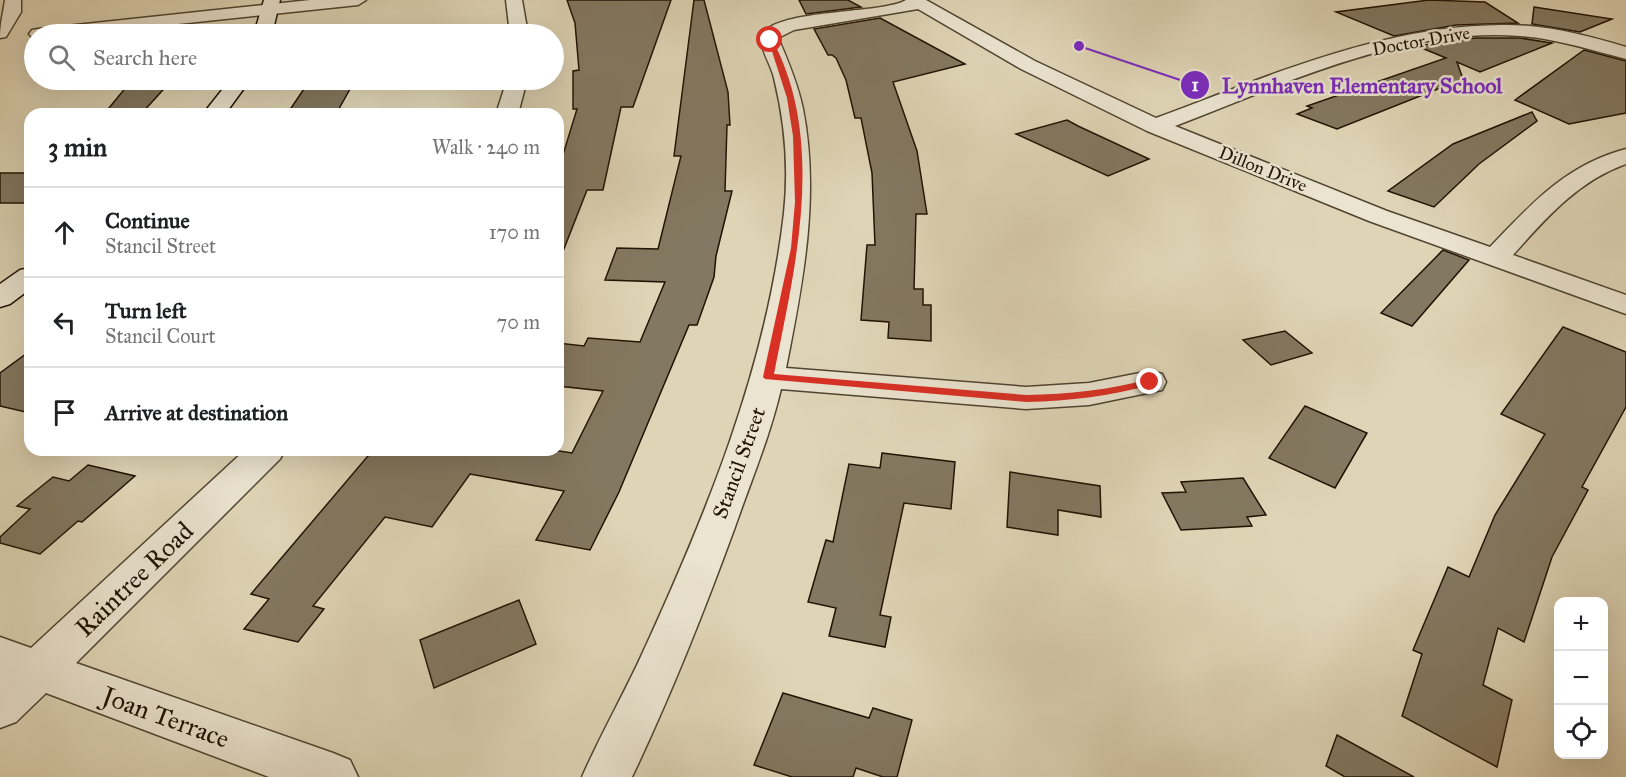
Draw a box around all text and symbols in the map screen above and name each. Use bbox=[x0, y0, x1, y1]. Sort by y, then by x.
street label: Doctor Drive bbox=[1370, 22, 1472, 60]
search box bbox=[24, 24, 564, 90]
route start bbox=[756, 26, 782, 52]
icon: search bbox=[45, 41, 78, 74]
text: Search here bbox=[93, 44, 197, 71]
callout: Lynnhaven Elementary School bbox=[1180, 65, 1515, 105]
text: Lynnhaven Elementary School bbox=[1222, 72, 1503, 99]
text: 1 bbox=[1191, 74, 1199, 96]
text: 3 min bbox=[48, 131, 107, 163]
text: Walk · 240 m bbox=[432, 135, 540, 159]
street label: Dillon Drive bbox=[1216, 141, 1310, 197]
text: Continue bbox=[105, 207, 190, 234]
icon: ahead bbox=[48, 216, 81, 249]
text: 170 m bbox=[489, 220, 540, 244]
text: Stancil Street bbox=[105, 234, 216, 258]
text: Turn left bbox=[105, 297, 187, 324]
icon: left bbox=[48, 306, 81, 339]
text: 70 m bbox=[497, 310, 540, 334]
text: Stancil Court bbox=[105, 324, 216, 348]
route end bbox=[1136, 368, 1162, 394]
icon: arrive bbox=[48, 396, 81, 429]
text: Arrive at destination bbox=[105, 399, 288, 426]
street label: Stancil Street bbox=[707, 403, 771, 522]
street label: Raintree Road bbox=[68, 515, 200, 643]
map controls bbox=[1554, 597, 1608, 759]
button: + bbox=[1554, 597, 1608, 651]
button: − bbox=[1554, 651, 1608, 705]
street label: Joan Terrace bbox=[95, 678, 234, 755]
button: locate bbox=[1554, 705, 1608, 759]

